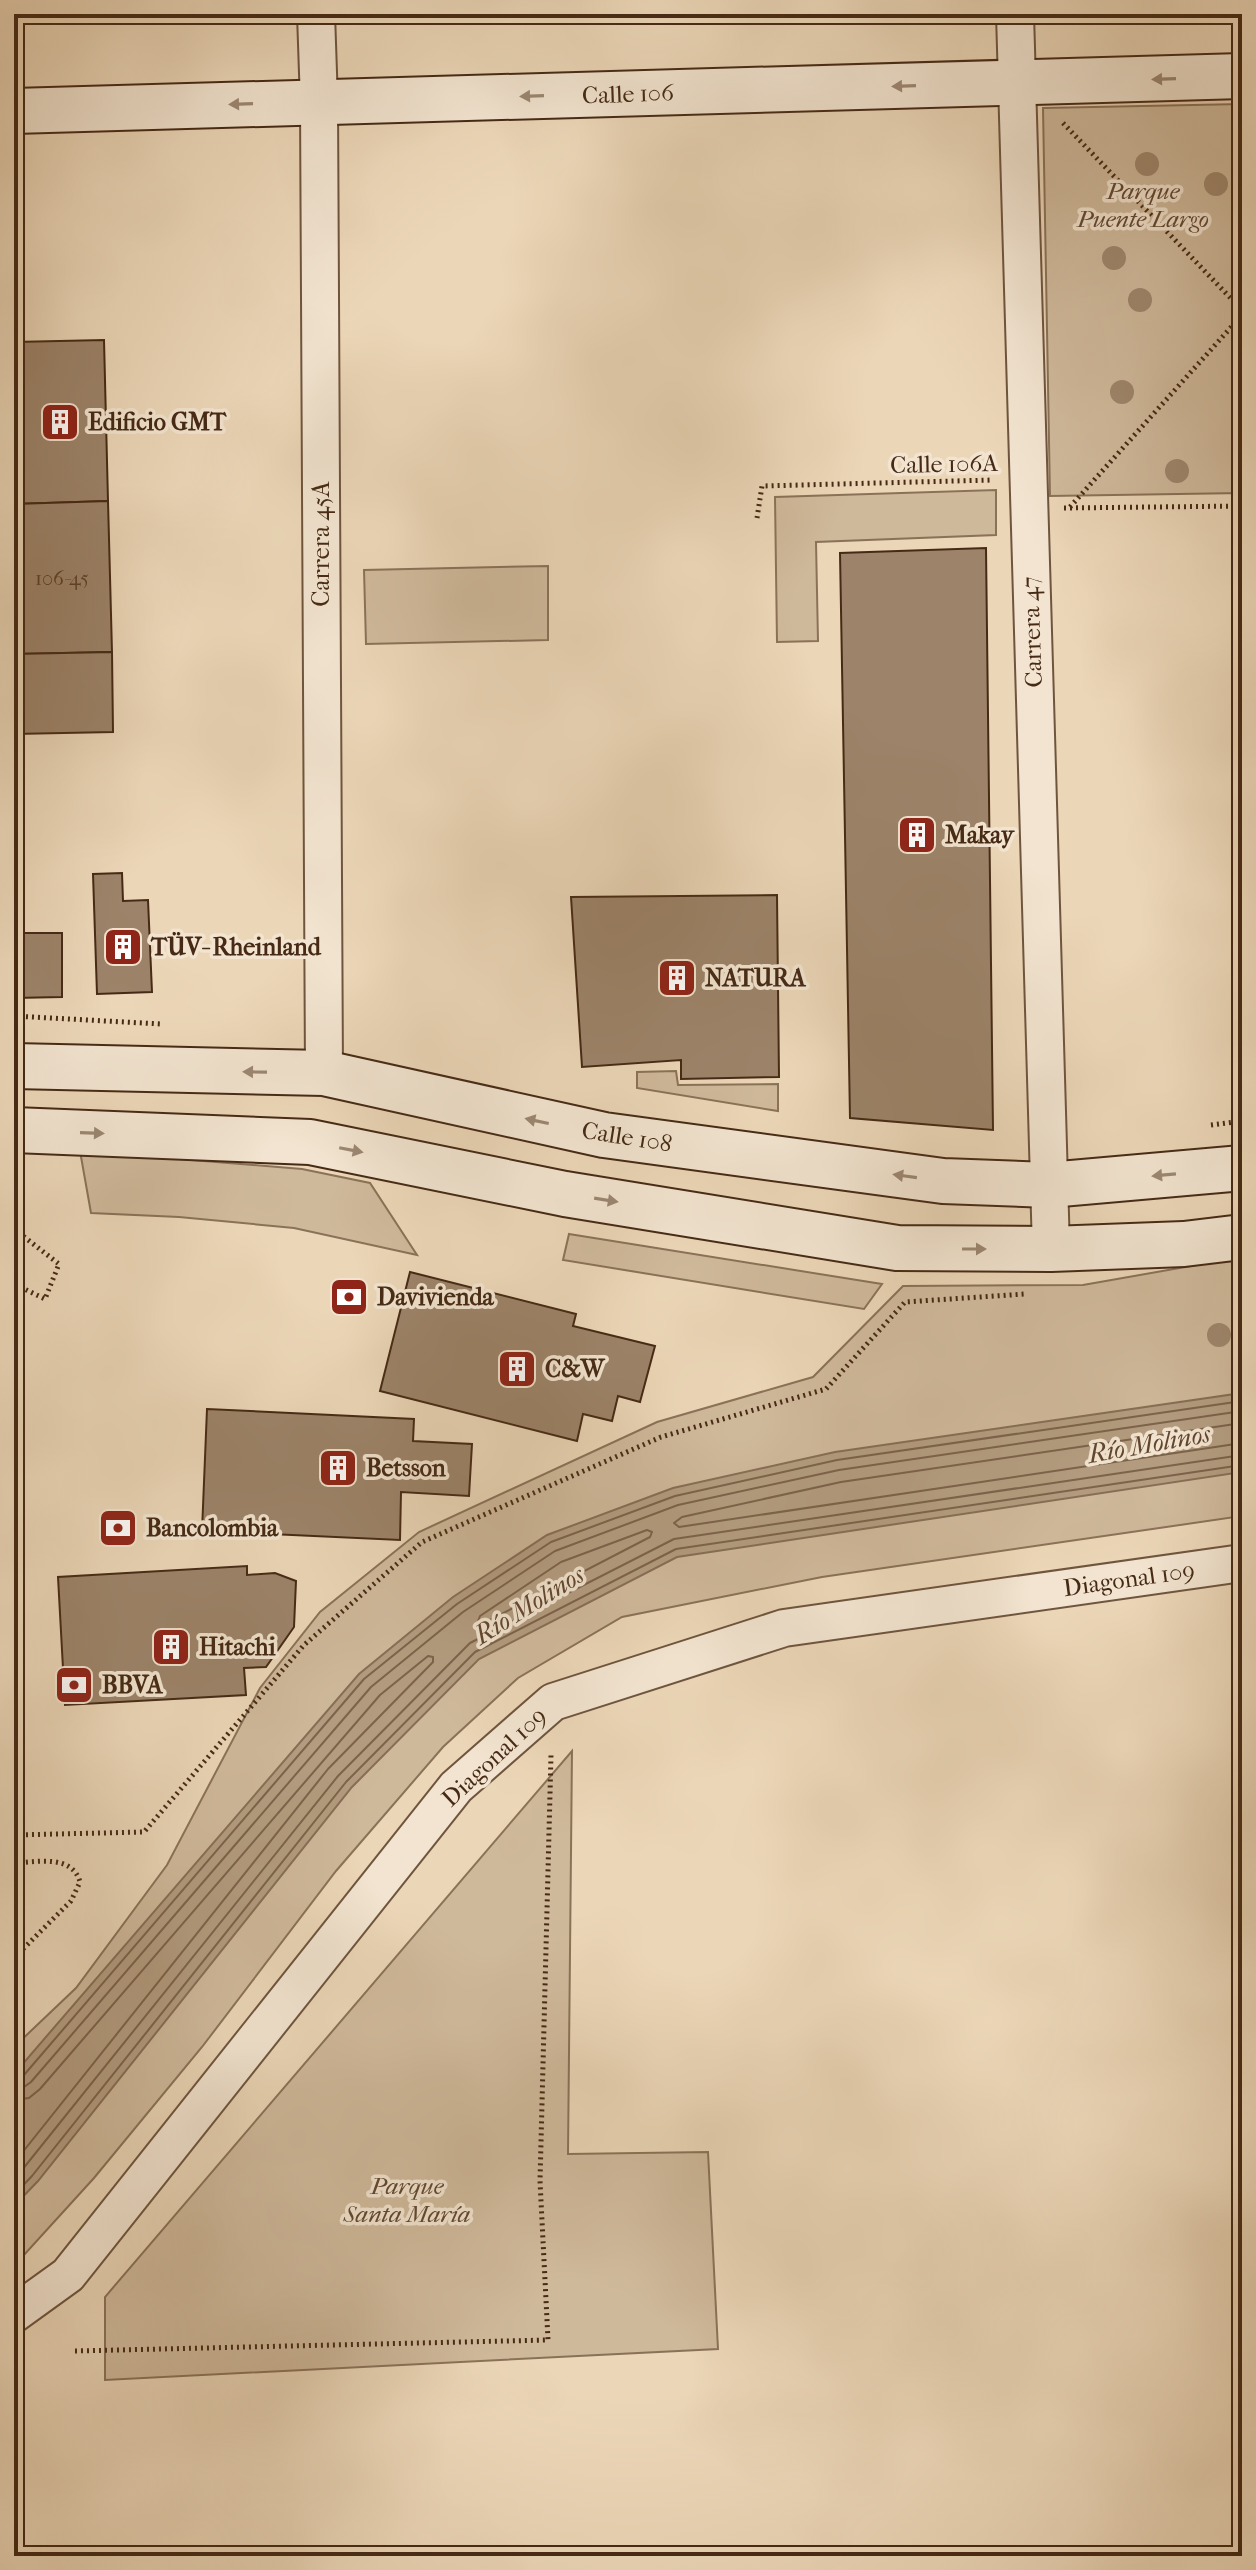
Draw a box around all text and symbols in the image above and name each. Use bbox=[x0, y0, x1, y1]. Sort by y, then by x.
one-way arrow bbox=[1151, 72, 1176, 85]
street label: Calle 106 bbox=[582, 78, 675, 110]
one-way arrow bbox=[891, 79, 916, 92]
one-way arrow bbox=[519, 90, 544, 103]
one-way arrow bbox=[228, 98, 253, 111]
park label: Parque Puente Largo bbox=[1076, 177, 1209, 233]
building icon: Edificio GMT bbox=[39, 401, 81, 443]
place label: Edificio GMT bbox=[88, 408, 227, 436]
street label: Calle 106A bbox=[890, 449, 998, 479]
street label: Carrera 45A bbox=[307, 481, 335, 607]
house number: 106-45 bbox=[35, 567, 89, 590]
street label: Carrera 47 bbox=[1016, 576, 1048, 688]
building icon: Makay bbox=[896, 814, 938, 856]
place label: Makay bbox=[945, 821, 1015, 849]
building icon: TÜV- Rheinland bbox=[102, 926, 144, 968]
place label: TÜV- Rheinland bbox=[150, 931, 322, 961]
building icon: NATURA bbox=[656, 957, 698, 999]
place label: NATURA bbox=[705, 964, 807, 992]
one-way arrow bbox=[242, 1065, 267, 1078]
one-way arrow bbox=[525, 1114, 550, 1127]
street label: Calle 108 bbox=[580, 1116, 674, 1158]
one-way arrow bbox=[80, 1127, 105, 1140]
one-way arrow bbox=[339, 1144, 364, 1157]
one-way arrow bbox=[892, 1169, 917, 1182]
one-way arrow bbox=[1151, 1169, 1176, 1182]
one-way arrow bbox=[594, 1195, 619, 1207]
one-way arrow bbox=[962, 1243, 987, 1255]
bank icon: Davivienda bbox=[328, 1276, 370, 1318]
place label: Davivienda bbox=[377, 1283, 494, 1311]
building icon: C&W bbox=[496, 1348, 538, 1390]
place label: C&W bbox=[545, 1355, 606, 1383]
water label: Río Molinos bbox=[1083, 1418, 1214, 1470]
building icon: Betsson bbox=[317, 1447, 359, 1489]
place label: Betsson bbox=[366, 1454, 447, 1482]
bank icon: Bancolombia bbox=[97, 1507, 139, 1549]
place label: Bancolombia bbox=[146, 1514, 279, 1542]
street label: Diagonal 109 bbox=[1062, 1556, 1196, 1602]
water label: Río Molinos bbox=[467, 1559, 590, 1652]
building icon: Hitachi bbox=[150, 1626, 192, 1668]
place label: Hitachi bbox=[199, 1633, 277, 1661]
bank icon: BBVA bbox=[53, 1664, 95, 1706]
place label: BBVA bbox=[102, 1671, 164, 1699]
street label: Diagonal 109 bbox=[436, 1702, 552, 1812]
park label: Parque Santa María bbox=[343, 2172, 470, 2228]

